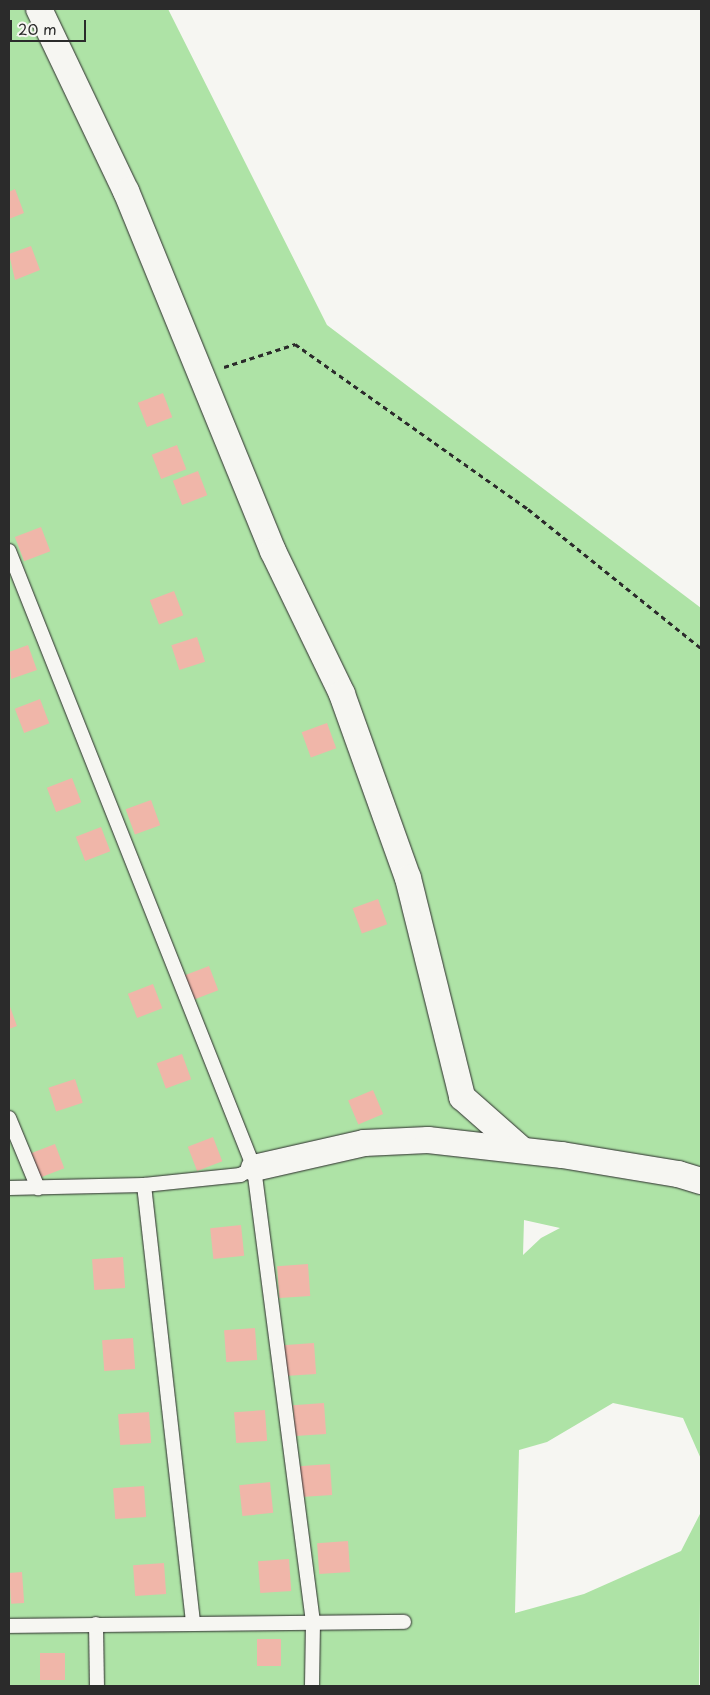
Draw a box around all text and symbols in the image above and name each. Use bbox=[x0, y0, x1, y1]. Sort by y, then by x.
scale bar bbox=[12, 10, 89, 42]
text: 20 m bbox=[18, 17, 57, 40]

